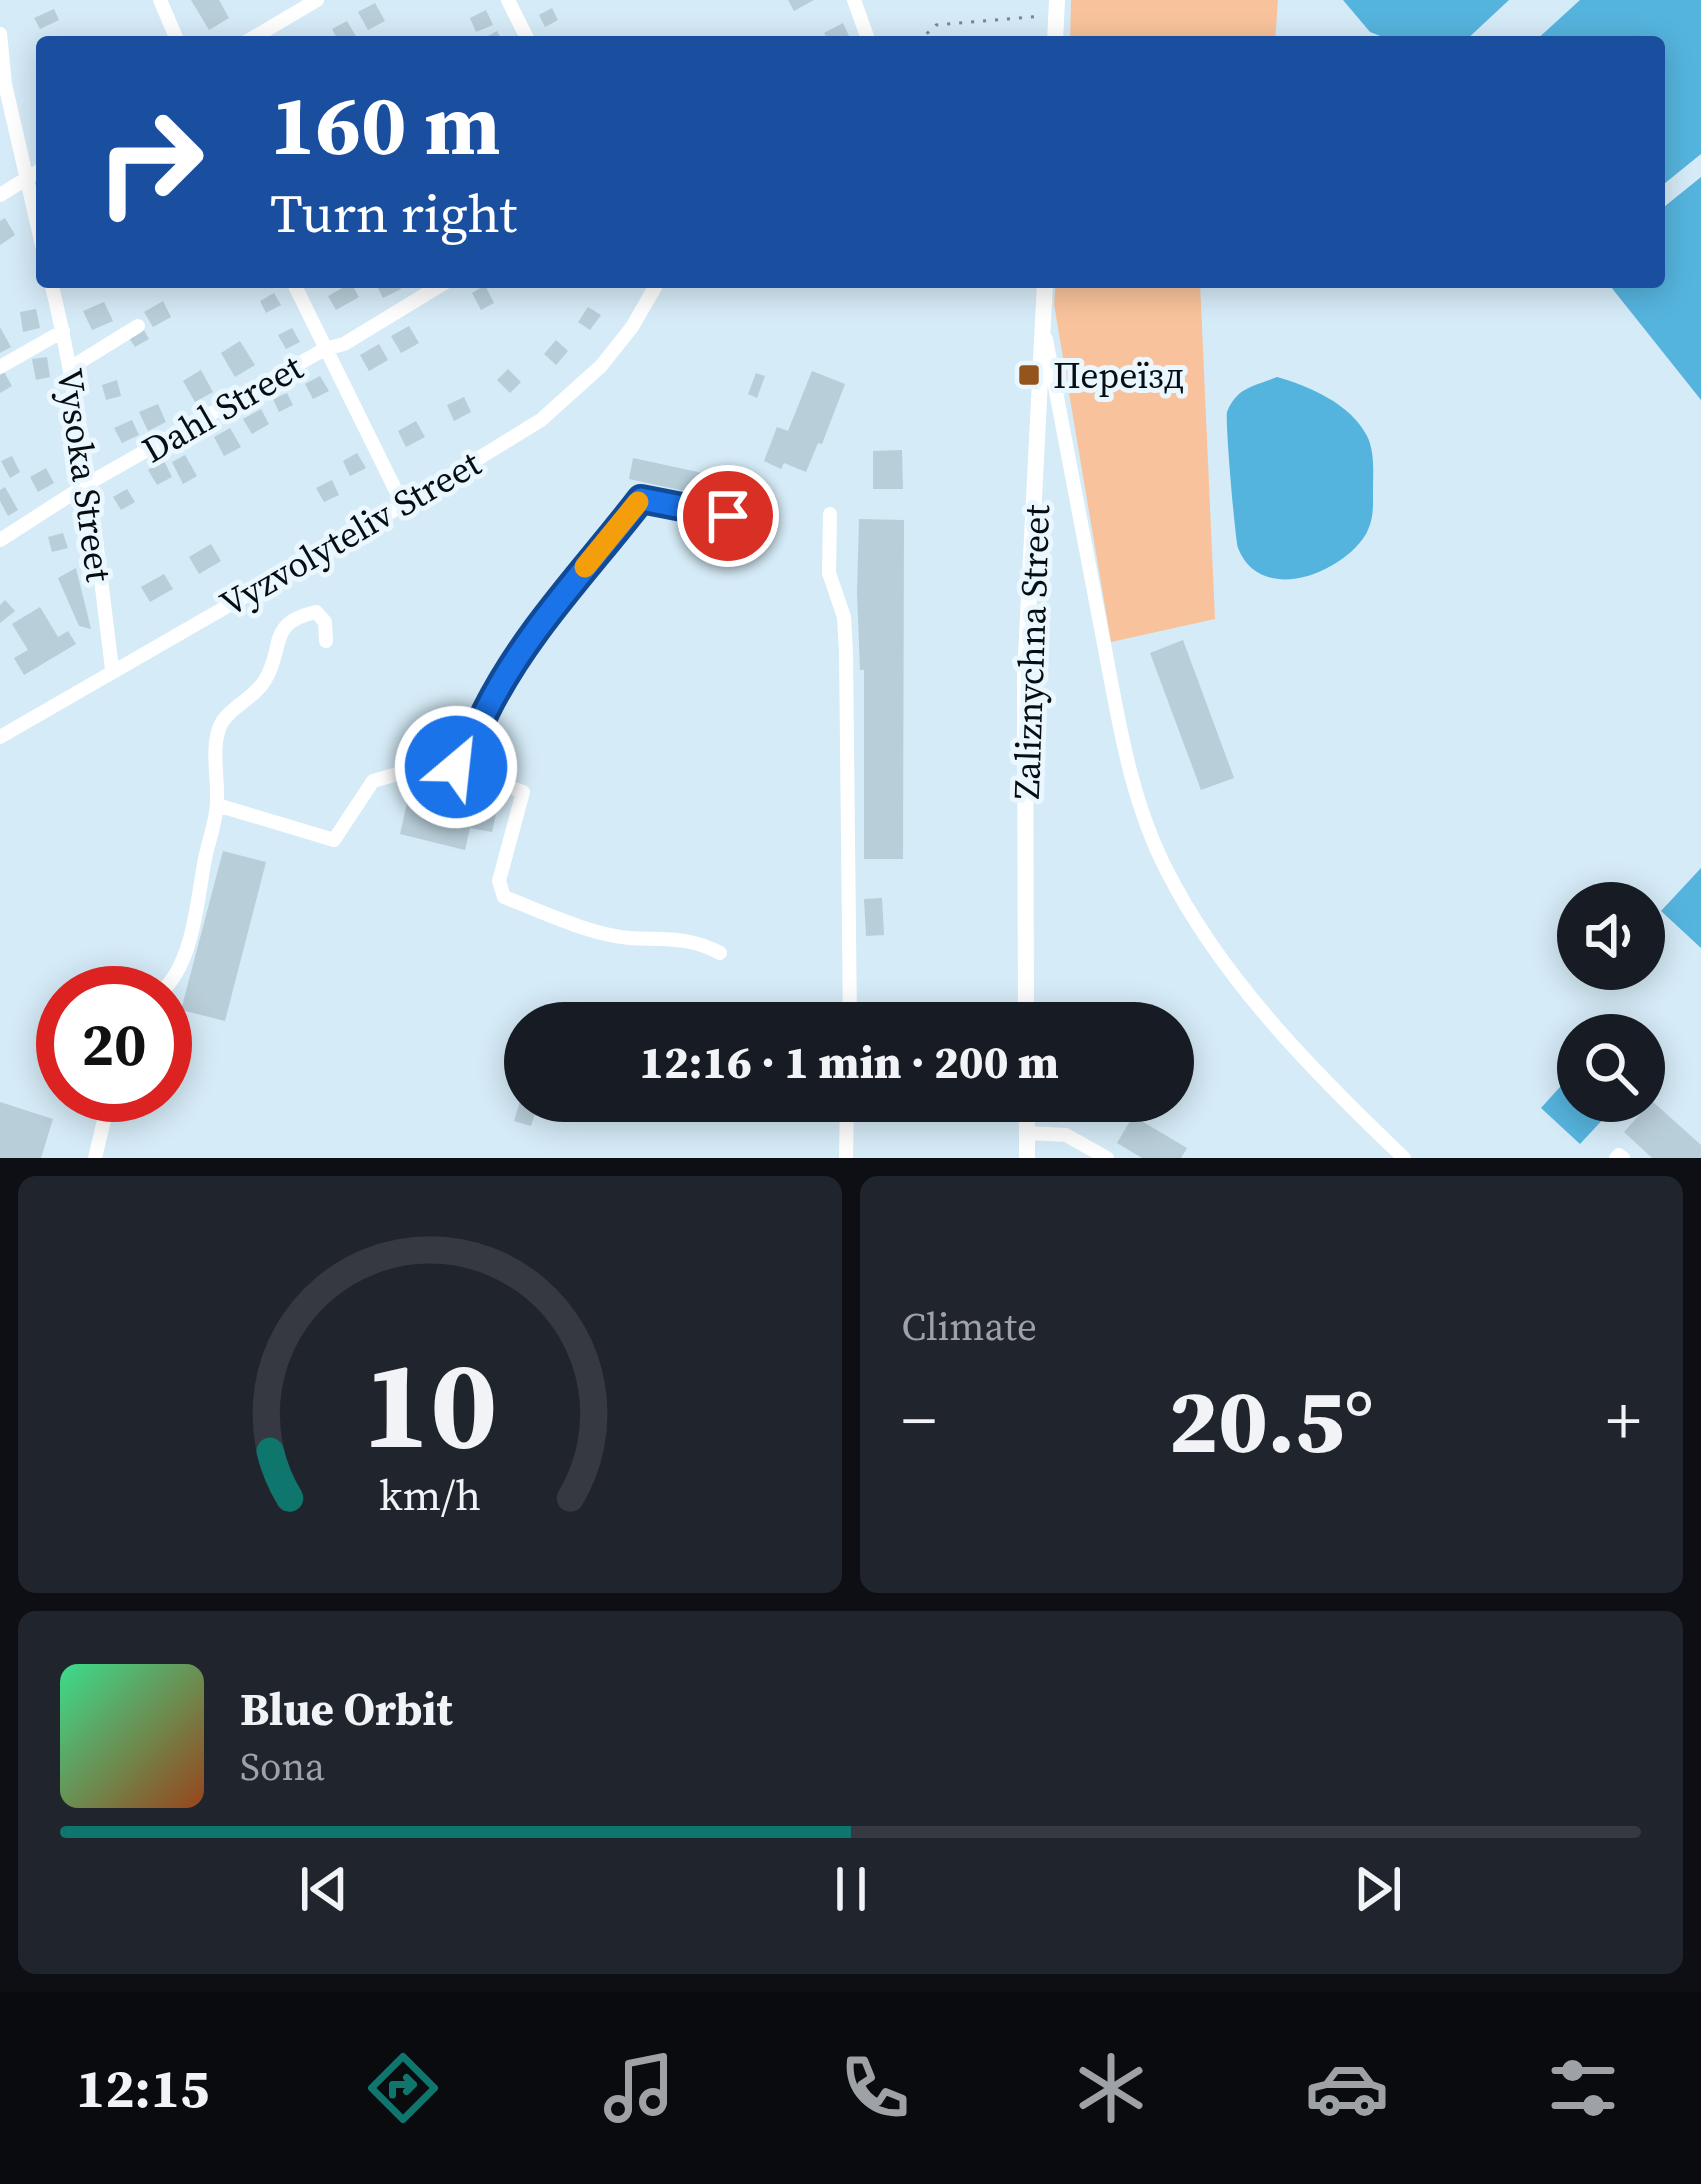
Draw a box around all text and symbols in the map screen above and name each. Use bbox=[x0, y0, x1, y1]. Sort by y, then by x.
text: 160 m bbox=[270, 67, 501, 182]
icon: right bbox=[72, 84, 228, 240]
text: Turn right bbox=[270, 176, 517, 250]
street label: Dahl Street bbox=[133, 343, 312, 474]
place label: Переїзд bbox=[1053, 351, 1184, 400]
marker: Переїзд bbox=[1016, 362, 1042, 388]
street label: Vysoka Street bbox=[45, 365, 124, 585]
street label: Vyzvolyteliv Street bbox=[211, 439, 490, 628]
pin bbox=[677, 465, 779, 567]
icon: arrive bbox=[695, 483, 761, 549]
street label: Zaliznychna Street bbox=[1002, 504, 1061, 800]
position arrow bbox=[393, 704, 519, 830]
map controls bbox=[1557, 882, 1665, 1122]
button: sound bbox=[1557, 882, 1665, 990]
speed limit sign: 20 bbox=[36, 966, 192, 1122]
button: search bbox=[1557, 1014, 1665, 1122]
text: 12:16 · 1 min · 200 m bbox=[639, 1031, 1059, 1093]
text: Climate bbox=[902, 1300, 1037, 1353]
text: 10 bbox=[362, 1318, 497, 1489]
text: 20.5° bbox=[1169, 1359, 1374, 1482]
text: − bbox=[902, 1375, 936, 1465]
text: + bbox=[1606, 1375, 1641, 1465]
text: km/h bbox=[379, 1465, 481, 1523]
text: Blue Orbit bbox=[240, 1678, 453, 1740]
text: Sona bbox=[240, 1740, 325, 1793]
icon: previous bbox=[291, 1856, 357, 1922]
icon: pause bbox=[818, 1856, 884, 1922]
icon: next bbox=[1345, 1856, 1411, 1922]
icon: directions bbox=[361, 2046, 445, 2130]
icon: music bbox=[597, 2046, 681, 2130]
icon: phone bbox=[833, 2046, 917, 2130]
icon: climate bbox=[1069, 2046, 1153, 2130]
icon: car bbox=[1305, 2046, 1389, 2130]
icon: filters bbox=[1541, 2046, 1625, 2130]
text: 12:15 bbox=[76, 2051, 209, 2125]

